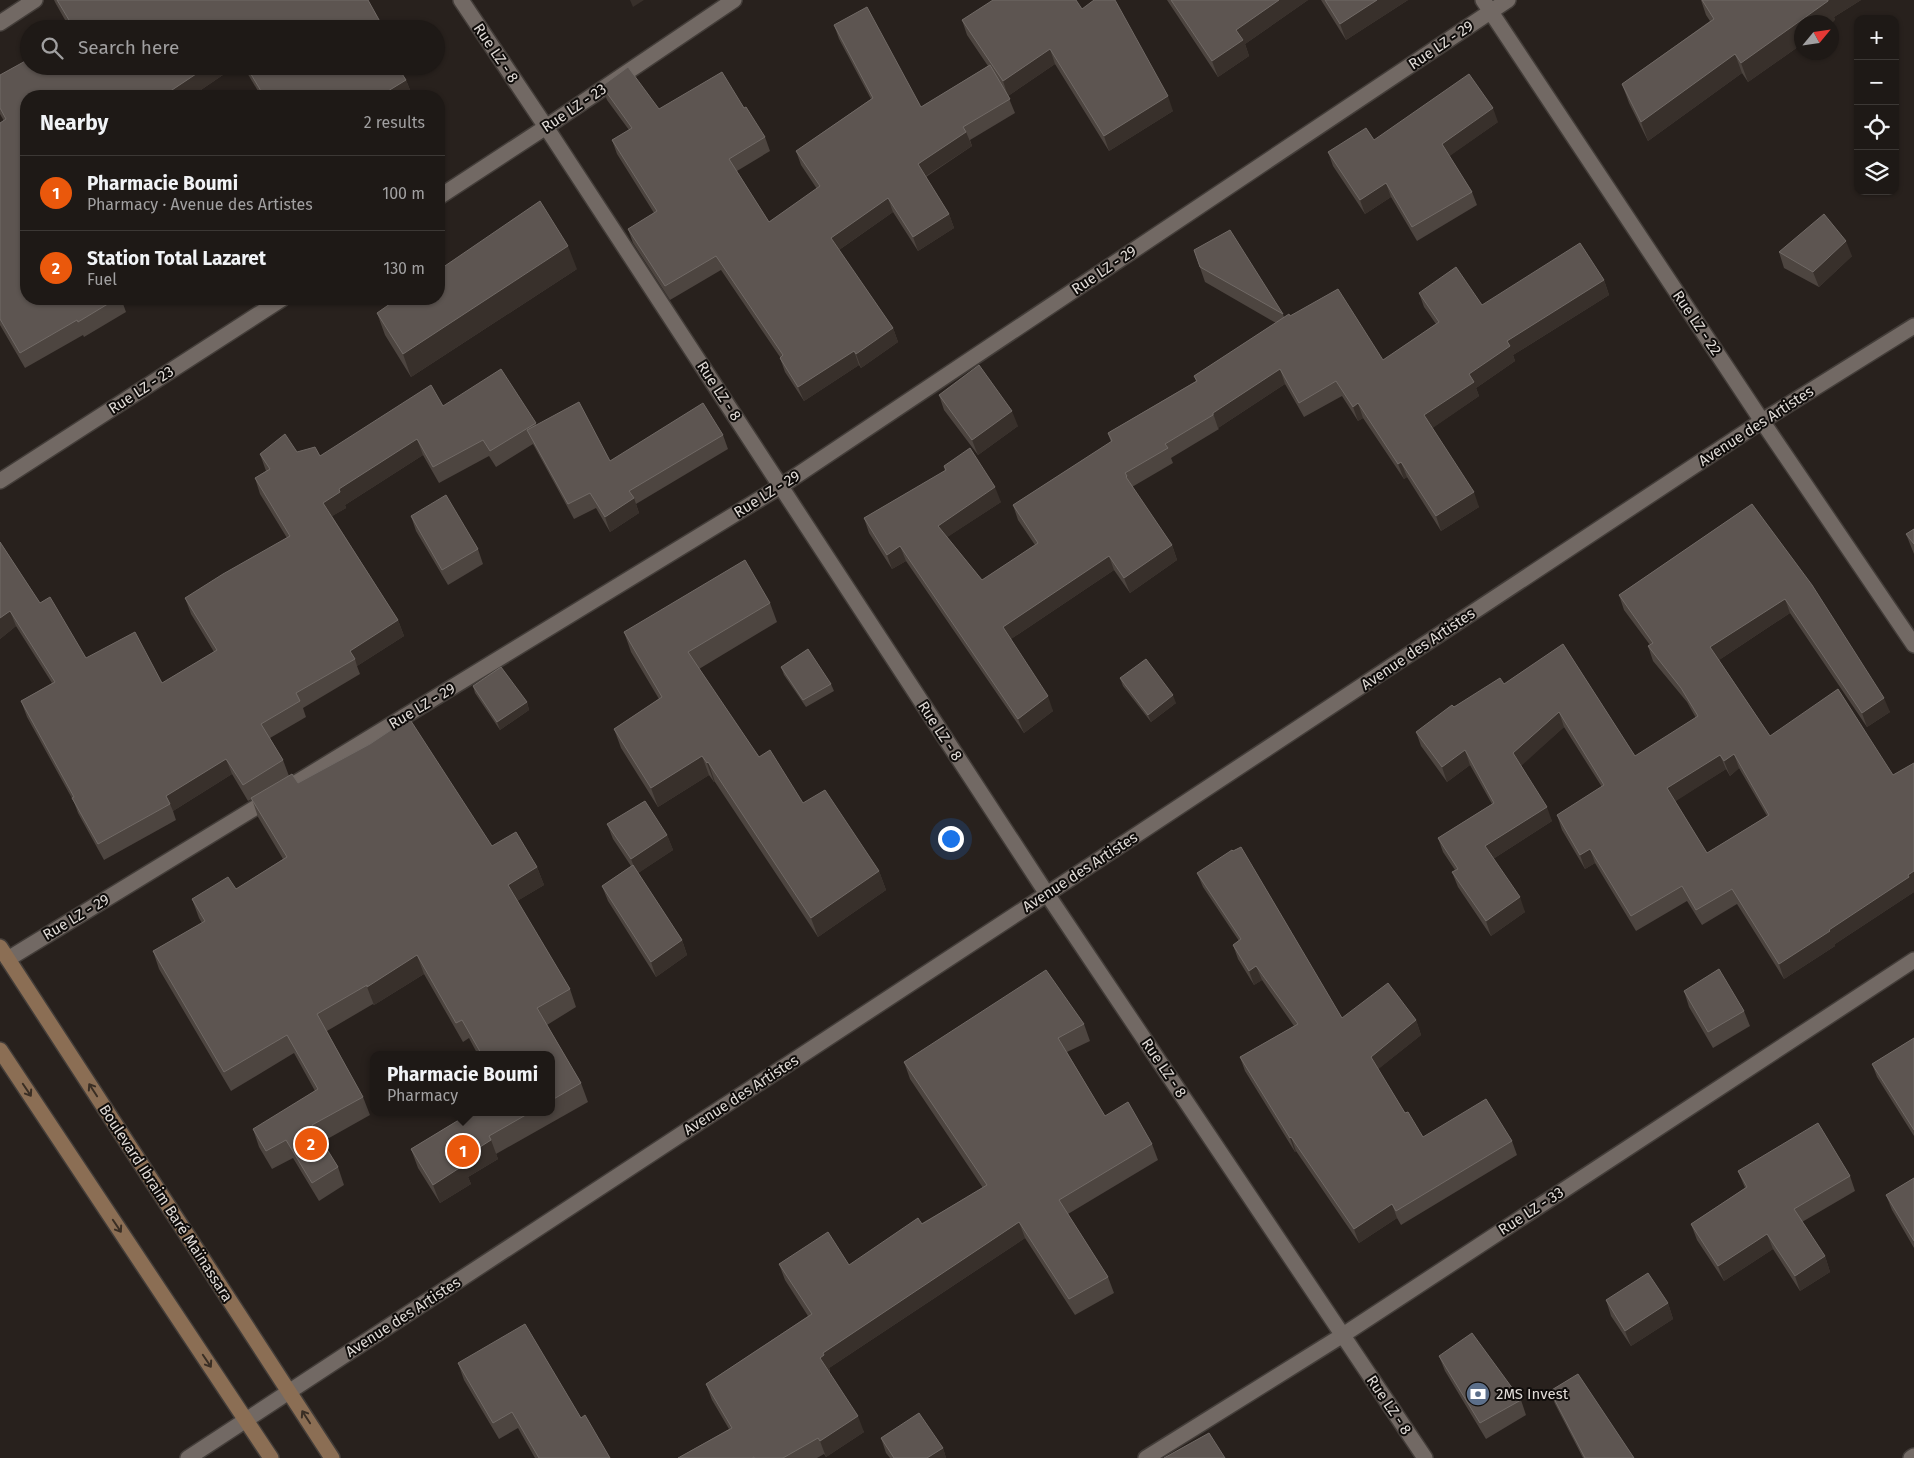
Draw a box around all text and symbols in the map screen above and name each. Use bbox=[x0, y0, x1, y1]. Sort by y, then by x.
north arrow bbox=[1794, 15, 1839, 60]
map controls bbox=[1854, 15, 1899, 195]
button: + bbox=[1854, 15, 1899, 60]
street label: Rue LZ - 29 bbox=[1405, 17, 1477, 73]
search box bbox=[20, 20, 445, 75]
street label: Rue LZ - 8 bbox=[470, 20, 522, 86]
icon: search bbox=[38, 34, 66, 62]
text: Search here bbox=[78, 36, 179, 59]
button: − bbox=[1854, 60, 1899, 105]
street label: Rue LZ - 23 bbox=[538, 80, 610, 136]
button: locate bbox=[1854, 105, 1899, 150]
text: Nearby bbox=[40, 110, 108, 136]
text: 2 results bbox=[364, 113, 425, 132]
button: layers bbox=[1854, 150, 1899, 195]
text: Pharmacie Boumi bbox=[87, 172, 238, 195]
text: 1 bbox=[52, 184, 60, 203]
text: 100 m bbox=[382, 184, 425, 203]
text: Pharmacy · Avenue des Artistes bbox=[87, 195, 313, 214]
street label: Rue LZ - 29 bbox=[1068, 242, 1140, 298]
text: Station Total Lazaret bbox=[87, 247, 266, 270]
text: 2 bbox=[52, 259, 60, 278]
text: 130 m bbox=[383, 259, 425, 278]
text: Fuel bbox=[87, 270, 117, 289]
street label: Rue LZ - 22 bbox=[1669, 287, 1725, 359]
street label: Rue LZ - 8 bbox=[693, 358, 745, 424]
street label: Rue LZ - 23 bbox=[105, 362, 177, 418]
street label: Avenue des Artistes bbox=[1695, 382, 1817, 470]
street label: Rue LZ - 29 bbox=[731, 467, 803, 521]
street label: Avenue des Artistes bbox=[1358, 604, 1478, 694]
street label: Rue LZ - 29 bbox=[385, 679, 459, 733]
street label: Rue LZ - 8 bbox=[914, 698, 966, 764]
your location bbox=[938, 826, 964, 852]
street label: Avenue des Artistes bbox=[1019, 828, 1141, 916]
street label: Rue LZ - 29 bbox=[39, 890, 113, 944]
street label: Rue LZ - 8 bbox=[1138, 1035, 1190, 1101]
popup bbox=[370, 1051, 555, 1116]
street label: Avenue des Artistes bbox=[680, 1051, 802, 1139]
text: Pharmacie Boumi bbox=[387, 1063, 538, 1086]
one-way arrow bbox=[22, 1083, 32, 1097]
one-way arrow bbox=[88, 1084, 98, 1098]
text: Pharmacy bbox=[387, 1086, 458, 1105]
street label: Boulevard Ibraim Baré Maïnassara bbox=[95, 1101, 237, 1305]
pin: 2 bbox=[295, 1125, 327, 1163]
pin: 1 bbox=[447, 1132, 479, 1170]
street label: Rue LZ - 33 bbox=[1495, 1183, 1567, 1239]
one-way arrow bbox=[112, 1218, 122, 1232]
street label: Avenue des Artistes bbox=[342, 1273, 464, 1361]
one-way arrow bbox=[202, 1354, 212, 1368]
street label: Rue LZ - 8 bbox=[1363, 1372, 1415, 1438]
bank icon: 2MS Invest bbox=[1465, 1381, 1491, 1407]
place label: 2MS Invest bbox=[1496, 1385, 1569, 1403]
one-way arrow bbox=[301, 1410, 311, 1424]

